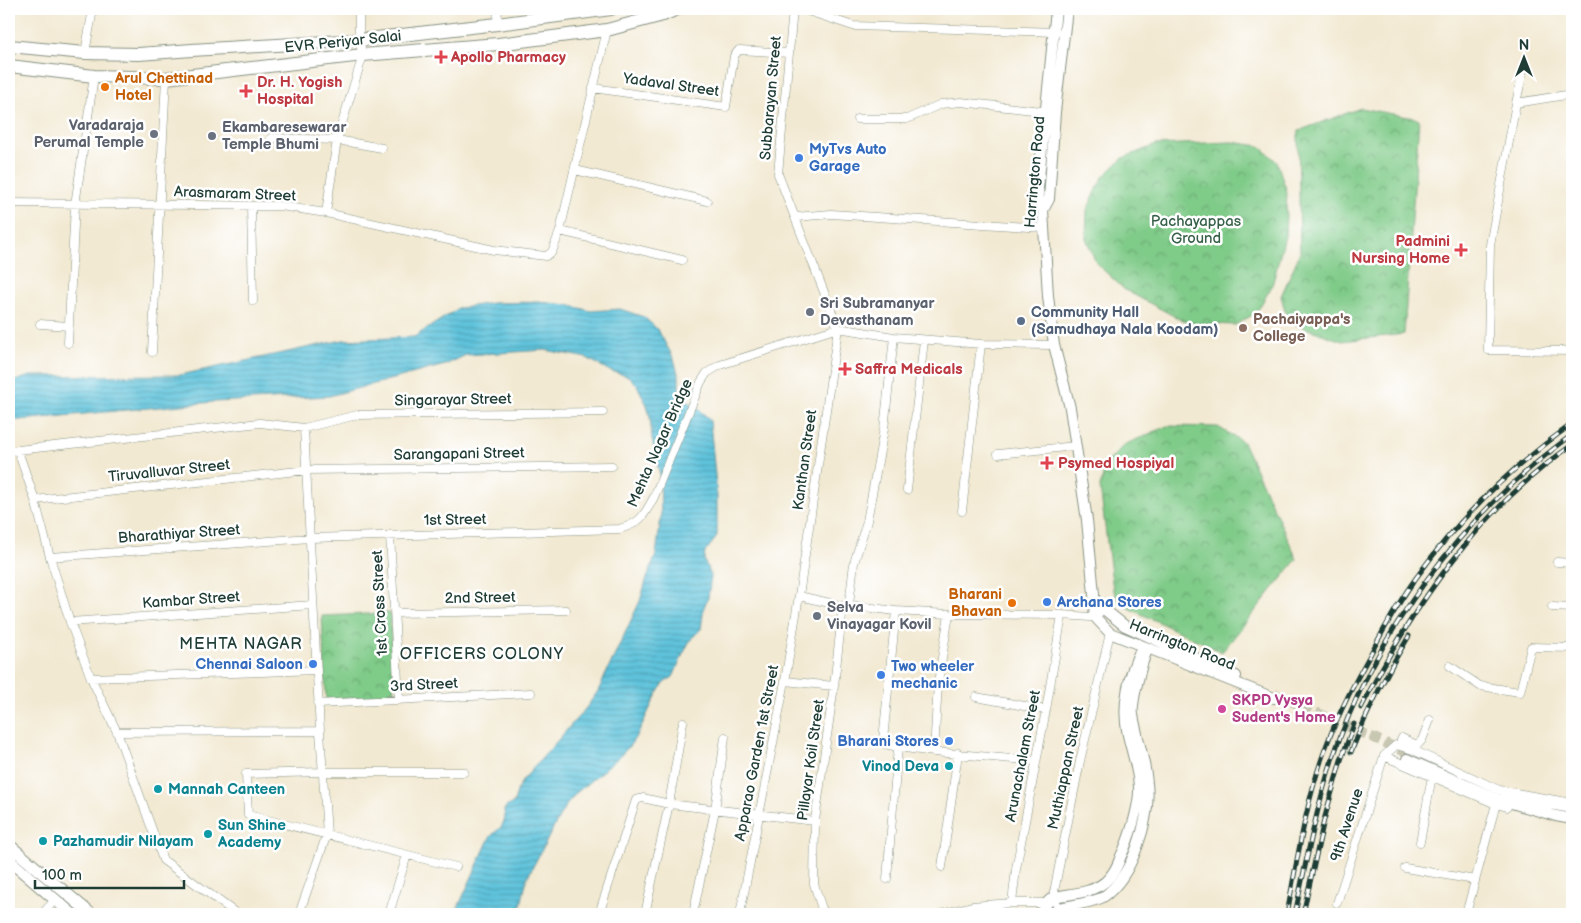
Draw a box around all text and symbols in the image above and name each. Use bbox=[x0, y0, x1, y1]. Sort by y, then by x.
street label: EVR Periyar Salai bbox=[284, 26, 402, 58]
north arrow bbox=[1498, 32, 1548, 82]
street label: Subbarayan Street bbox=[756, 35, 786, 161]
text: N bbox=[1519, 37, 1529, 54]
place label: Apollo Pharmacy bbox=[450, 48, 566, 67]
marker: Apollo Pharmacy bbox=[435, 51, 447, 63]
place label: Arul Chettinad Hotel bbox=[114, 69, 213, 105]
street label: Yadaval Street bbox=[621, 69, 721, 101]
place label: Dr. H. Yogish Hospital bbox=[257, 73, 342, 109]
marker: Arul Chettinad Hotel bbox=[99, 81, 111, 93]
marker: Dr. H. Yogish Hospital bbox=[239, 84, 253, 98]
street label: Harrington Road bbox=[1021, 115, 1049, 229]
place label: Varadaraja Perumal Temple bbox=[34, 116, 144, 152]
place label: Ekambaresewarar Temple Bhumi bbox=[222, 118, 347, 154]
marker: Varadaraja Perumal Temple bbox=[148, 128, 160, 140]
marker: Ekambaresewarar Temple Bhumi bbox=[206, 130, 218, 142]
place label: MyTvs Auto Garage bbox=[809, 140, 887, 176]
marker: MyTvs Auto Garage bbox=[793, 152, 805, 164]
street label: Arasmaram Street bbox=[174, 182, 297, 206]
park label: Pachayappas Ground bbox=[1151, 212, 1242, 248]
place label: Padmini Nursing Home bbox=[1351, 232, 1450, 268]
marker: Padmini Nursing Home bbox=[1454, 243, 1468, 257]
place label: Sri Subramanyar Devasthanam bbox=[820, 294, 935, 330]
place label: Community Hall (Samudhaya Nala Koodam) bbox=[1031, 303, 1218, 339]
marker: Sri Subramanyar Devasthanam bbox=[804, 306, 816, 318]
place label: Pachaiyappa's College bbox=[1253, 310, 1350, 346]
marker: Community Hall (Samudhaya Nala Koodam) bbox=[1015, 315, 1027, 327]
marker: Pachaiyappa's College bbox=[1237, 322, 1249, 334]
place label: Saffra Medicals bbox=[855, 360, 963, 379]
marker: Saffra Medicals bbox=[839, 363, 851, 375]
street label: Mehta Nagar Bridge bbox=[623, 376, 697, 510]
street label: Singarayar Street bbox=[394, 389, 512, 411]
street label: Kanthan Street bbox=[789, 408, 822, 511]
street label: Sarangapani Street bbox=[393, 443, 525, 465]
place label: Psymed Hospiyal bbox=[1058, 454, 1174, 473]
street label: Tiruvalluvar Street bbox=[107, 455, 231, 487]
marker: Psymed Hospiyal bbox=[1040, 456, 1054, 470]
street label: 1st Street bbox=[423, 510, 487, 530]
street label: Bharathiyar Street bbox=[117, 520, 241, 548]
street label: 1st Cross Street bbox=[368, 549, 392, 656]
place label: Bharani Bhavan bbox=[948, 585, 1002, 621]
street label: Kambar Street bbox=[142, 587, 241, 613]
street label: 2nd Street bbox=[444, 588, 516, 608]
place label: Archana Stores bbox=[1056, 593, 1162, 612]
marker: Archana Stores bbox=[1041, 596, 1053, 608]
marker: Bharani Bhavan bbox=[1006, 597, 1018, 609]
place label: Selva Vinayagar Kovil bbox=[827, 598, 932, 634]
marker: Selva Vinayagar Kovil bbox=[811, 610, 823, 622]
street label: Harrington Road bbox=[1126, 615, 1238, 675]
district label: MEHTA NAGAR bbox=[179, 635, 303, 654]
district label: OFFICERS COLONY bbox=[400, 645, 564, 664]
place label: Chennai Saloon bbox=[196, 655, 303, 674]
place label: Two wheeler mechanic bbox=[891, 657, 975, 693]
marker: Chennai Saloon bbox=[307, 658, 319, 670]
street label: Apparao Garden 1st Street bbox=[731, 663, 783, 843]
marker: Two wheeler mechanic bbox=[875, 669, 887, 681]
street label: 3rd Street bbox=[390, 674, 459, 696]
street label: Arunachalam Street bbox=[1001, 688, 1045, 823]
place label: SKPD Vysya Sudent's Home bbox=[1232, 691, 1336, 727]
street label: Pillayar Koil Street bbox=[793, 698, 829, 822]
marker: SKPD Vysya Sudent's Home bbox=[1216, 703, 1228, 715]
street label: Muthiappan Street bbox=[1044, 704, 1088, 831]
place label: Bharani Stores bbox=[837, 732, 939, 751]
marker: Bharani Stores bbox=[943, 735, 955, 747]
place label: Vinod Deva bbox=[862, 757, 939, 776]
marker: Vinod Deva bbox=[943, 760, 955, 772]
place label: Mannah Canteen bbox=[168, 780, 285, 799]
marker: Mannah Canteen bbox=[152, 783, 164, 795]
street label: 9th Avenue bbox=[1326, 786, 1368, 864]
place label: Sun Shine Academy bbox=[217, 816, 286, 852]
marker: Sun Shine Academy bbox=[202, 828, 214, 840]
place label: Pazhamudir Nilayam bbox=[53, 832, 194, 851]
marker: Pazhamudir Nilayam bbox=[37, 835, 49, 847]
scale bar bbox=[35, 858, 184, 890]
text: 100 m bbox=[42, 866, 82, 885]

